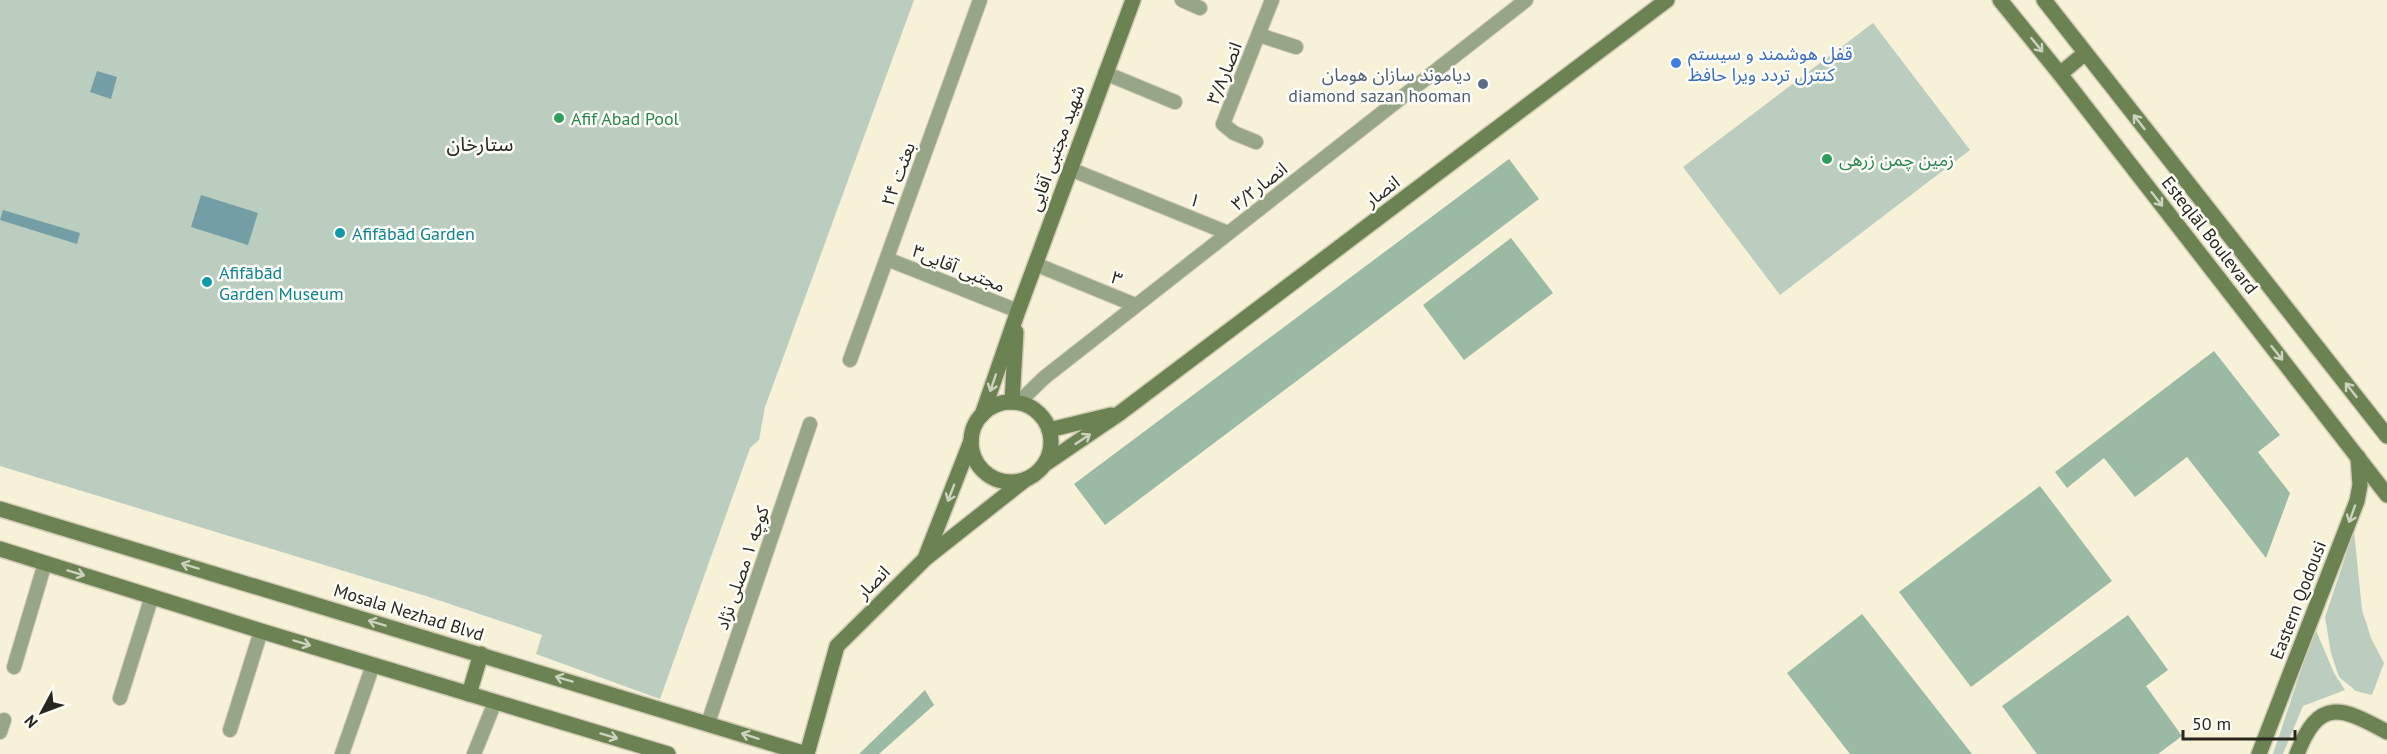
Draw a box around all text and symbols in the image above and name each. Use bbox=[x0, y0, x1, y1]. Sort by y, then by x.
one-way arrow bbox=[2030, 37, 2043, 53]
street label: انصار۳/۸ bbox=[1201, 39, 1247, 107]
place label: قفل هوشمند و سیستم کنترل تردد ویرا حافظ bbox=[1688, 42, 1853, 86]
marker: قفل هوشمند و سیستم کنترل تردد ویرا حافظ bbox=[1669, 56, 1683, 70]
place label: دیاموند سازان هومان diamond sazan hooman bbox=[1288, 63, 1471, 107]
marker: دیاموند سازان هومان diamond sazan hooman bbox=[1476, 77, 1490, 91]
street label: شهید مجتبی آقایی bbox=[1023, 82, 1089, 214]
place label: Afif Abad Pool bbox=[571, 107, 680, 130]
marker: Afif Abad Pool bbox=[552, 111, 566, 125]
one-way arrow bbox=[2132, 114, 2145, 130]
district label: ستارخان bbox=[447, 131, 513, 157]
street label: بعثت ۲۴ bbox=[876, 139, 920, 209]
place label: زمین چمن زرهی bbox=[1839, 148, 1954, 171]
marker: زمین چمن زرهی bbox=[1820, 152, 1834, 166]
street label: انصار۳/۲ bbox=[1226, 157, 1292, 215]
street label: انصار bbox=[1359, 170, 1404, 212]
street label: Esteqlāl Boulevard bbox=[2157, 171, 2263, 299]
street label: ۱ bbox=[1186, 187, 1204, 213]
one-way arrow bbox=[2151, 191, 2164, 207]
place label: Afifābād Garden bbox=[352, 222, 475, 245]
marker: Afifābād Garden bbox=[333, 226, 347, 240]
street label: مجتبی آقایی۳ bbox=[909, 239, 1009, 297]
place label: Afifābād Garden Museum bbox=[219, 261, 344, 305]
street label: ۳ bbox=[1108, 265, 1126, 291]
marker: Afifābād Garden Museum bbox=[200, 275, 214, 289]
one-way arrow bbox=[2270, 345, 2283, 361]
one-way arrow bbox=[987, 373, 998, 392]
one-way arrow bbox=[2344, 382, 2357, 398]
one-way arrow bbox=[1074, 432, 1091, 445]
one-way arrow bbox=[944, 483, 955, 502]
street label: کوچه ۱ مصلی نژاد bbox=[710, 502, 774, 633]
one-way arrow bbox=[2346, 504, 2357, 523]
street label: Eastern Qodousi bbox=[2265, 537, 2331, 663]
one-way arrow bbox=[181, 560, 200, 571]
street label: انصار bbox=[851, 560, 895, 604]
one-way arrow bbox=[66, 568, 85, 579]
street label: Mosala Nezhad Blvd bbox=[331, 578, 487, 646]
one-way arrow bbox=[368, 617, 387, 628]
one-way arrow bbox=[292, 638, 311, 649]
one-way arrow bbox=[555, 673, 574, 684]
north arrow bbox=[12, 682, 72, 742]
scale bar bbox=[2183, 703, 2296, 741]
text: N bbox=[20, 711, 42, 732]
text: 50 m bbox=[2192, 712, 2231, 735]
one-way arrow bbox=[741, 730, 760, 741]
one-way arrow bbox=[599, 731, 618, 742]

